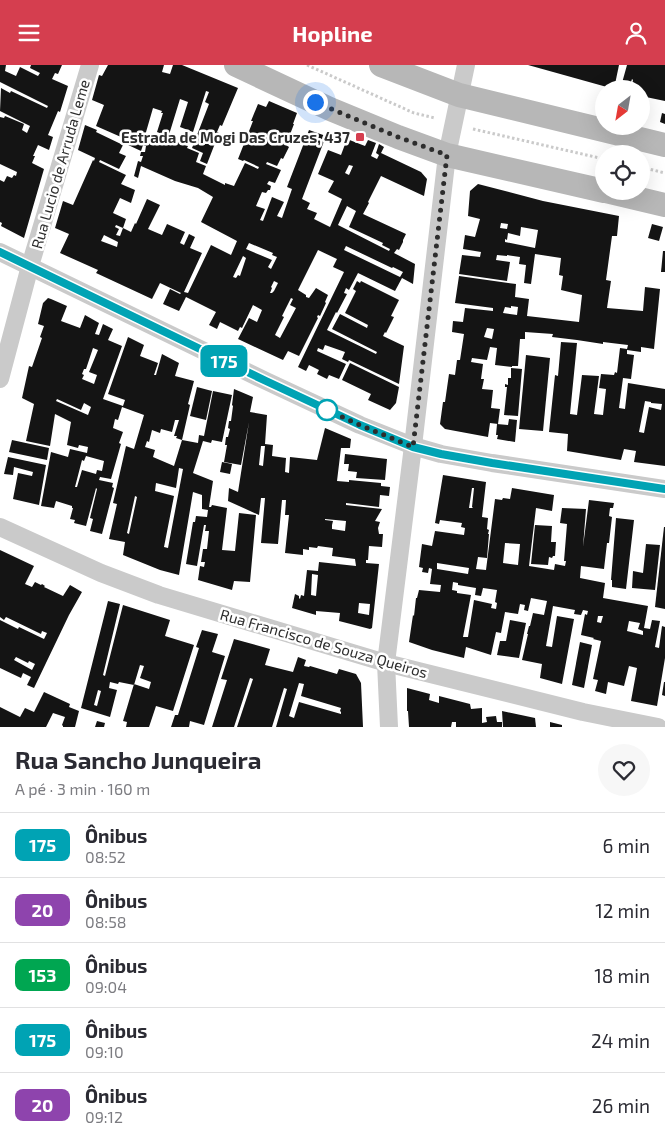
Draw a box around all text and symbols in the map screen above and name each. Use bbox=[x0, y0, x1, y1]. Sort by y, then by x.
icon: menu bbox=[15, 19, 43, 47]
icon: person bbox=[622, 19, 650, 47]
text: Hopline bbox=[292, 20, 373, 46]
street label: Rua Lucio de Arruda Leme bbox=[27, 77, 93, 251]
north arrow bbox=[595, 80, 650, 135]
map controls bbox=[595, 80, 650, 200]
your location bbox=[303, 90, 328, 115]
place label: Estrada de Mogi Das Cruzes, 437 bbox=[121, 128, 350, 146]
marker: Estrada de Mogi Das Cruzes, 437 bbox=[354, 131, 366, 143]
button: locate bbox=[595, 145, 650, 200]
line badge: 175 bbox=[195, 345, 253, 377]
text: 175 bbox=[210, 350, 238, 372]
unlabelled marker bbox=[316, 399, 338, 421]
street label: Rua Francisco de Souza Queiros bbox=[218, 605, 430, 682]
button: heart bbox=[598, 744, 650, 796]
text: Rua Sancho Junqueira bbox=[15, 745, 261, 774]
text: A pé · 3 min · 160 m bbox=[15, 779, 150, 798]
text: Ônibus bbox=[85, 824, 147, 847]
text: 175 bbox=[29, 834, 56, 856]
text: 6 min bbox=[602, 834, 650, 857]
text: 08:52 bbox=[85, 847, 126, 866]
text: Ônibus bbox=[85, 889, 147, 912]
text: 20 bbox=[32, 899, 53, 921]
text: 12 min bbox=[595, 899, 650, 922]
text: 08:58 bbox=[85, 912, 126, 931]
text: Ônibus bbox=[85, 954, 147, 977]
text: 153 bbox=[29, 964, 56, 986]
text: 18 min bbox=[594, 964, 650, 987]
text: 09:04 bbox=[85, 977, 127, 996]
text: Ônibus bbox=[85, 1019, 147, 1042]
text: 175 bbox=[29, 1029, 56, 1051]
text: 24 min bbox=[591, 1029, 650, 1052]
text: 09:10 bbox=[85, 1042, 124, 1061]
text: Ônibus bbox=[85, 1084, 147, 1107]
text: 20 bbox=[32, 1094, 53, 1116]
text: 26 min bbox=[592, 1094, 650, 1117]
text: 09:12 bbox=[85, 1107, 123, 1126]

